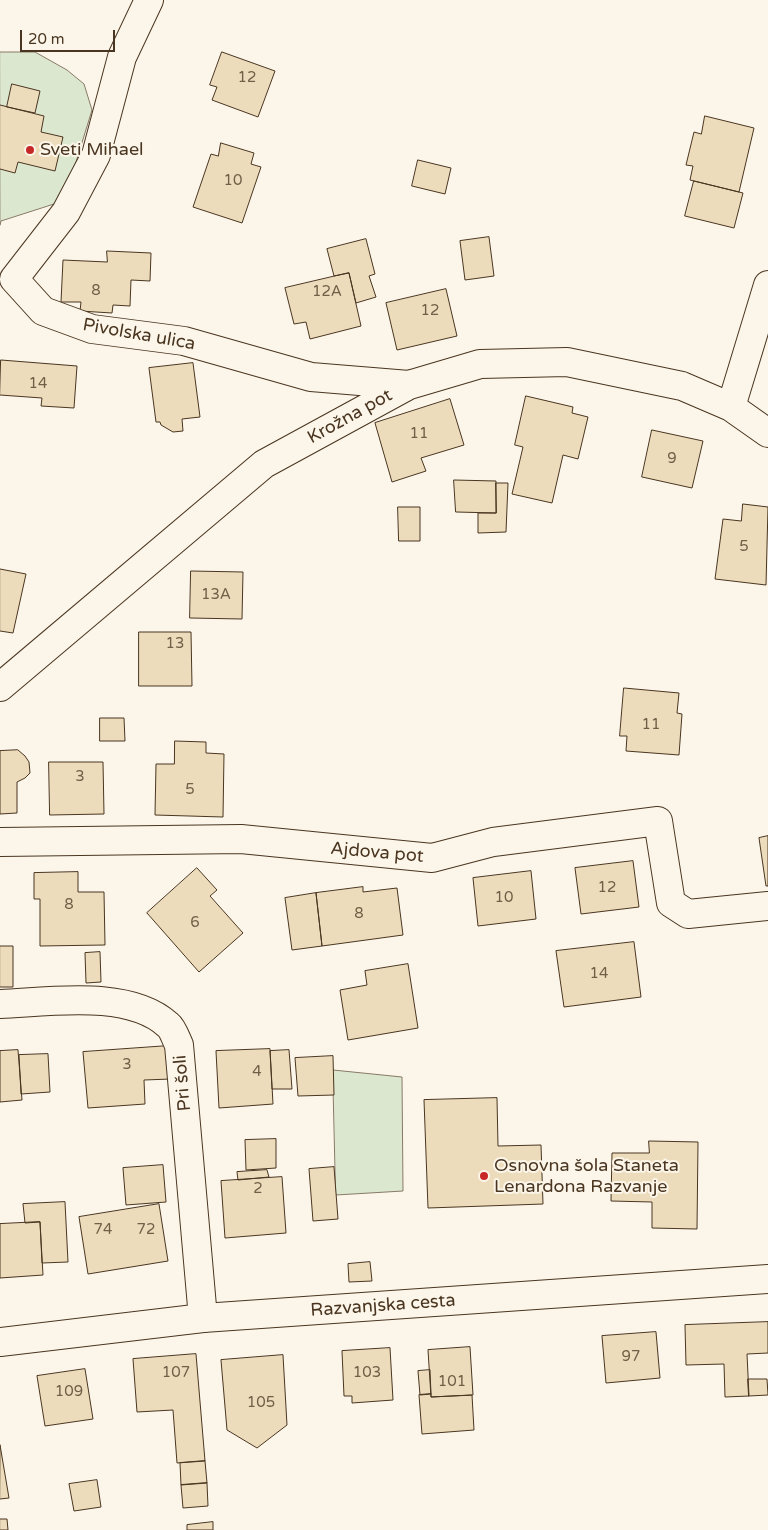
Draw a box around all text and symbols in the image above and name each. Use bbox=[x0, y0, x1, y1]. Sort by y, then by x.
scale bar bbox=[22, 20, 118, 52]
text: 20 m bbox=[28, 30, 65, 48]
house number: 12 bbox=[238, 69, 256, 87]
place label: Sveti Mihael bbox=[40, 139, 144, 161]
marker: Sveti Mihael bbox=[24, 144, 36, 156]
house number: 10 bbox=[224, 172, 242, 190]
house number: 8 bbox=[91, 282, 101, 300]
house number: 12A bbox=[312, 283, 342, 301]
house number: 12 bbox=[421, 302, 439, 320]
street label: Pivolska ulica bbox=[81, 314, 197, 356]
house number: 14 bbox=[29, 375, 47, 393]
street label: Krožna pot bbox=[304, 385, 396, 449]
house number: 11 bbox=[410, 425, 428, 443]
house number: 9 bbox=[667, 450, 677, 468]
house number: 5 bbox=[739, 538, 749, 556]
house number: 13A bbox=[201, 586, 231, 604]
house number: 13 bbox=[166, 635, 184, 653]
house number: 11 bbox=[642, 716, 660, 734]
house number: 3 bbox=[75, 768, 85, 786]
house number: 5 bbox=[185, 781, 195, 799]
street label: Ajdova pot bbox=[330, 838, 424, 868]
house number: 12 bbox=[598, 879, 616, 897]
house number: 10 bbox=[495, 889, 513, 907]
house number: 8 bbox=[64, 896, 74, 914]
house number: 8 bbox=[354, 905, 364, 923]
house number: 6 bbox=[190, 914, 200, 932]
house number: 14 bbox=[590, 965, 608, 983]
street label: Pri šoli bbox=[170, 1054, 196, 1112]
house number: 3 bbox=[122, 1056, 132, 1074]
house number: 4 bbox=[252, 1063, 262, 1081]
place label: Osnovna šola Staneta Lenardona Razvanje bbox=[494, 1155, 679, 1198]
marker: Osnovna šola Staneta Lenardona Razvanje bbox=[478, 1170, 490, 1182]
house number: 2 bbox=[253, 1180, 263, 1198]
house number: 74 bbox=[94, 1221, 112, 1239]
house number: 72 bbox=[137, 1221, 155, 1239]
street label: Razvanjska cesta bbox=[310, 1290, 456, 1322]
house number: 97 bbox=[622, 1348, 640, 1366]
house number: 107 bbox=[162, 1364, 190, 1382]
house number: 103 bbox=[353, 1364, 381, 1382]
house number: 101 bbox=[438, 1373, 466, 1391]
house number: 109 bbox=[55, 1383, 83, 1401]
house number: 105 bbox=[247, 1394, 275, 1412]

